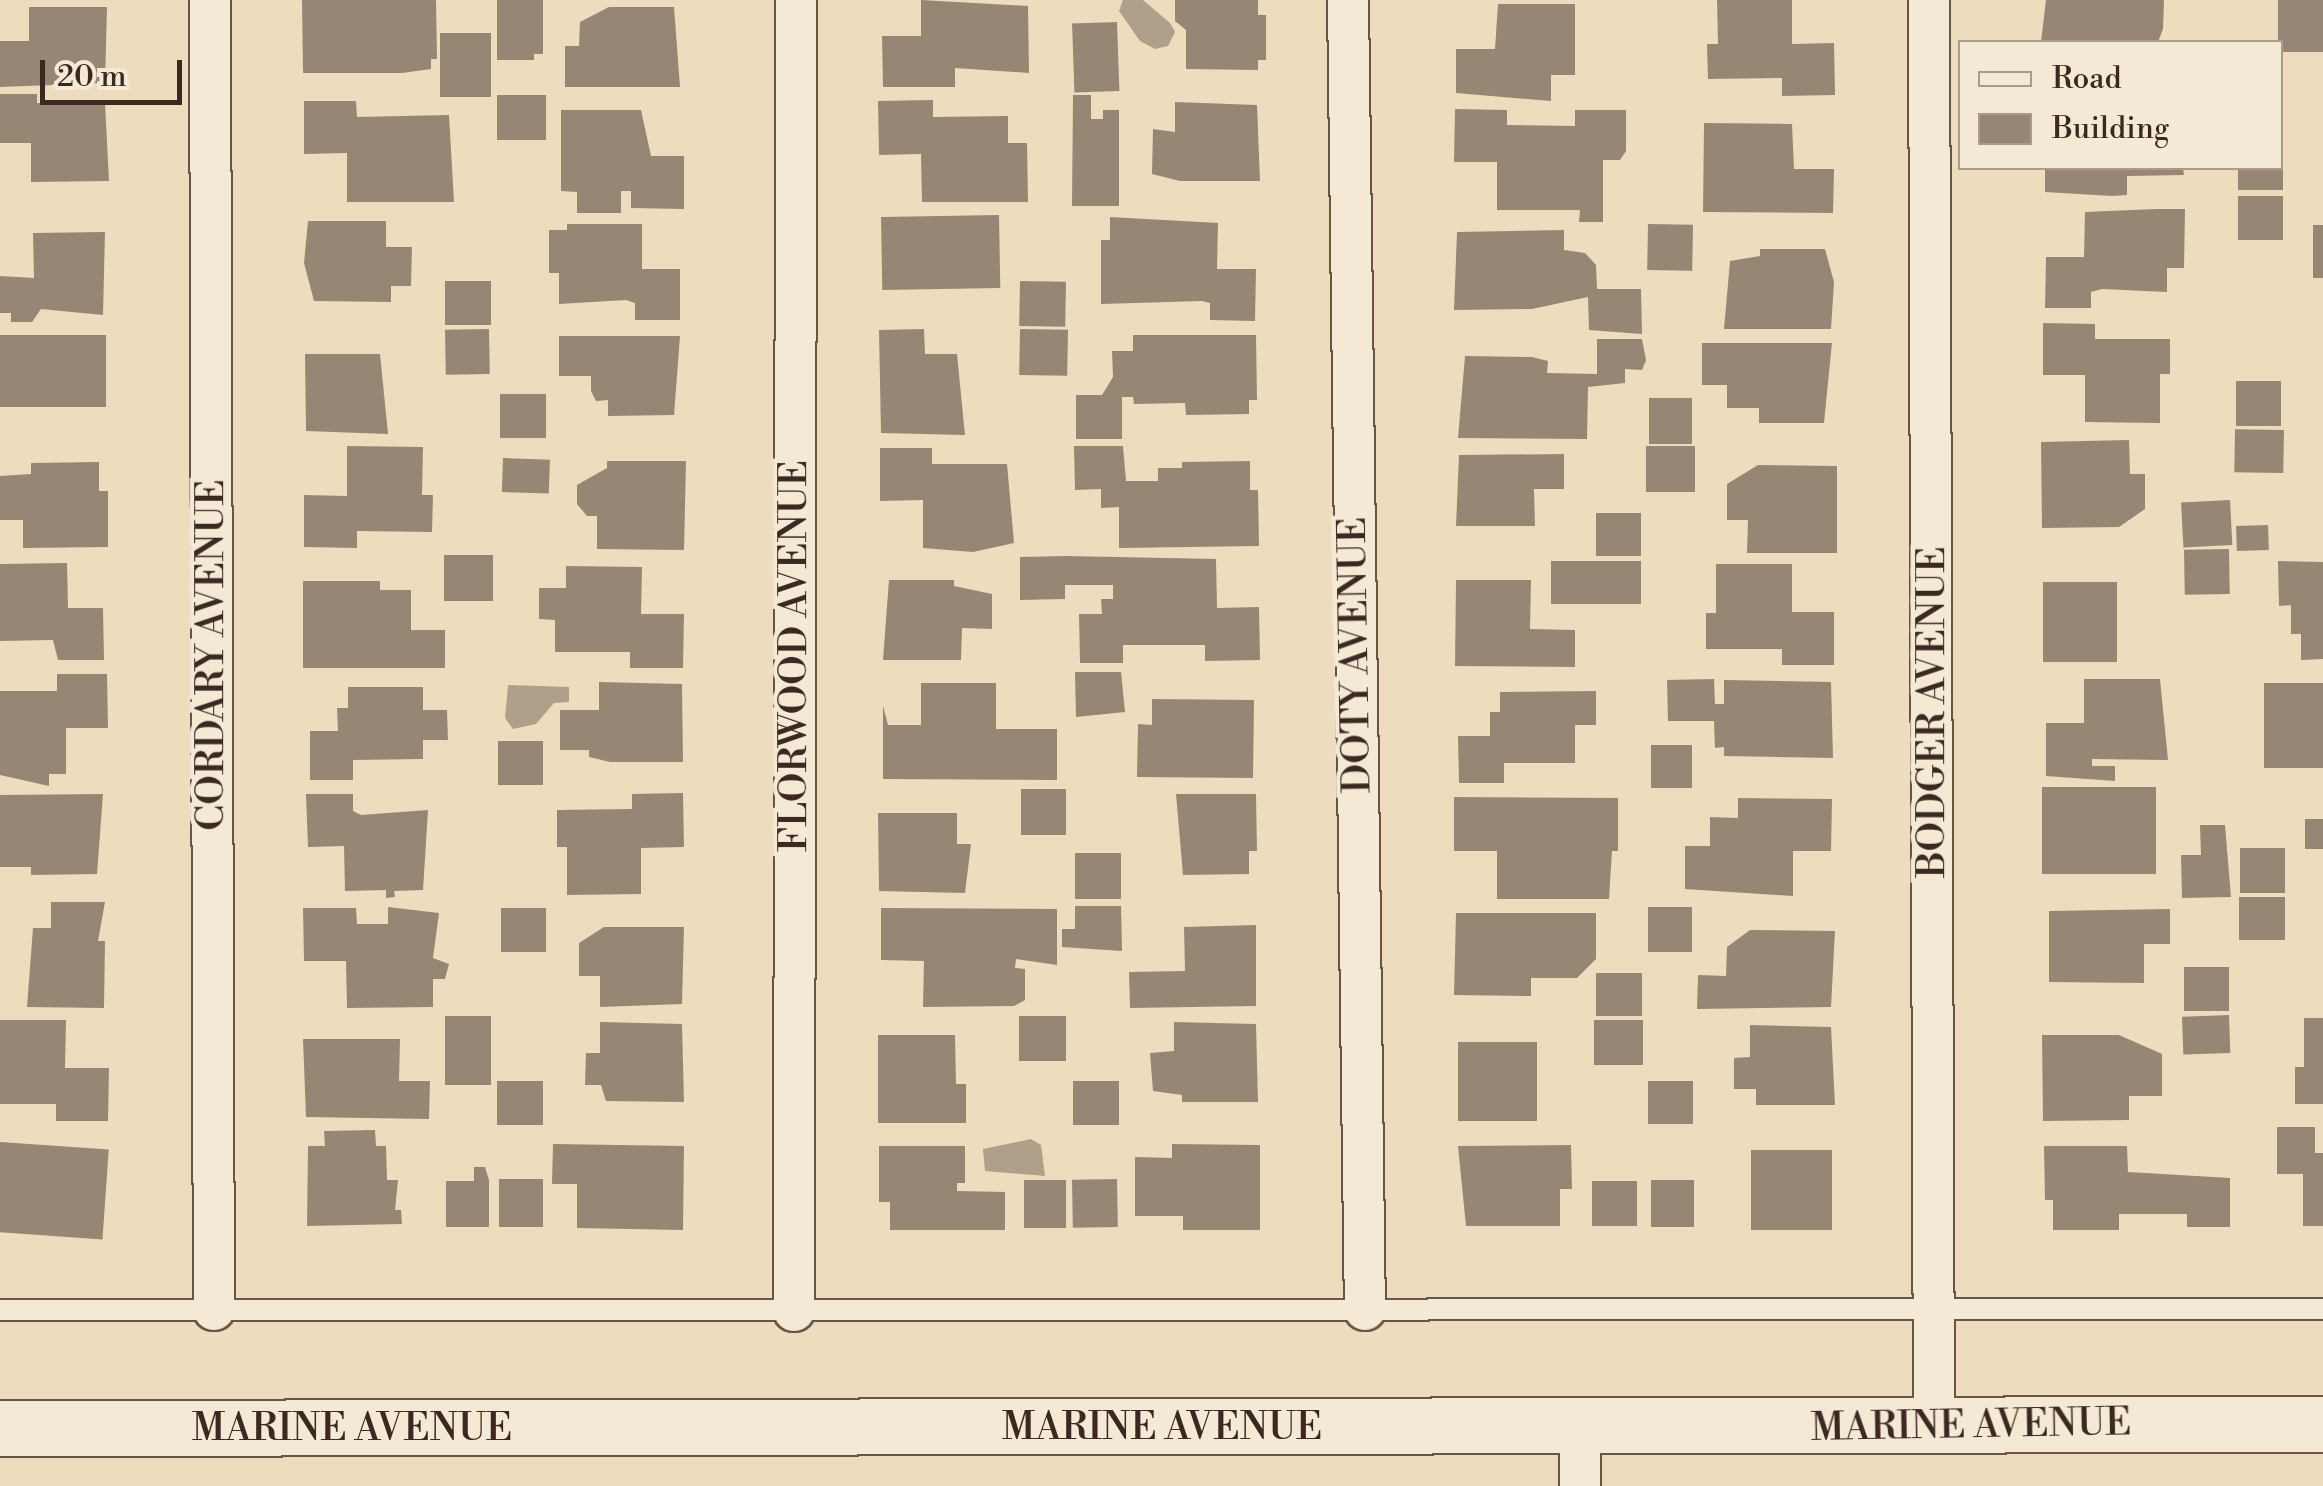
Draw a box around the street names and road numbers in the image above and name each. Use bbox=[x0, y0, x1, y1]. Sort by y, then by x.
street label: FLORWOOD AVENUE bbox=[772, 460, 818, 852]
street label: CORDARY AVENUE bbox=[189, 479, 235, 831]
street label: DOTY AVENUE bbox=[1331, 516, 1381, 794]
street label: BODGER AVENUE bbox=[1910, 546, 1956, 878]
street label: MARINE AVENUE bbox=[1810, 1400, 2132, 1452]
street label: MARINE AVENUE bbox=[1002, 1405, 1322, 1451]
street label: MARINE AVENUE bbox=[192, 1406, 512, 1452]

